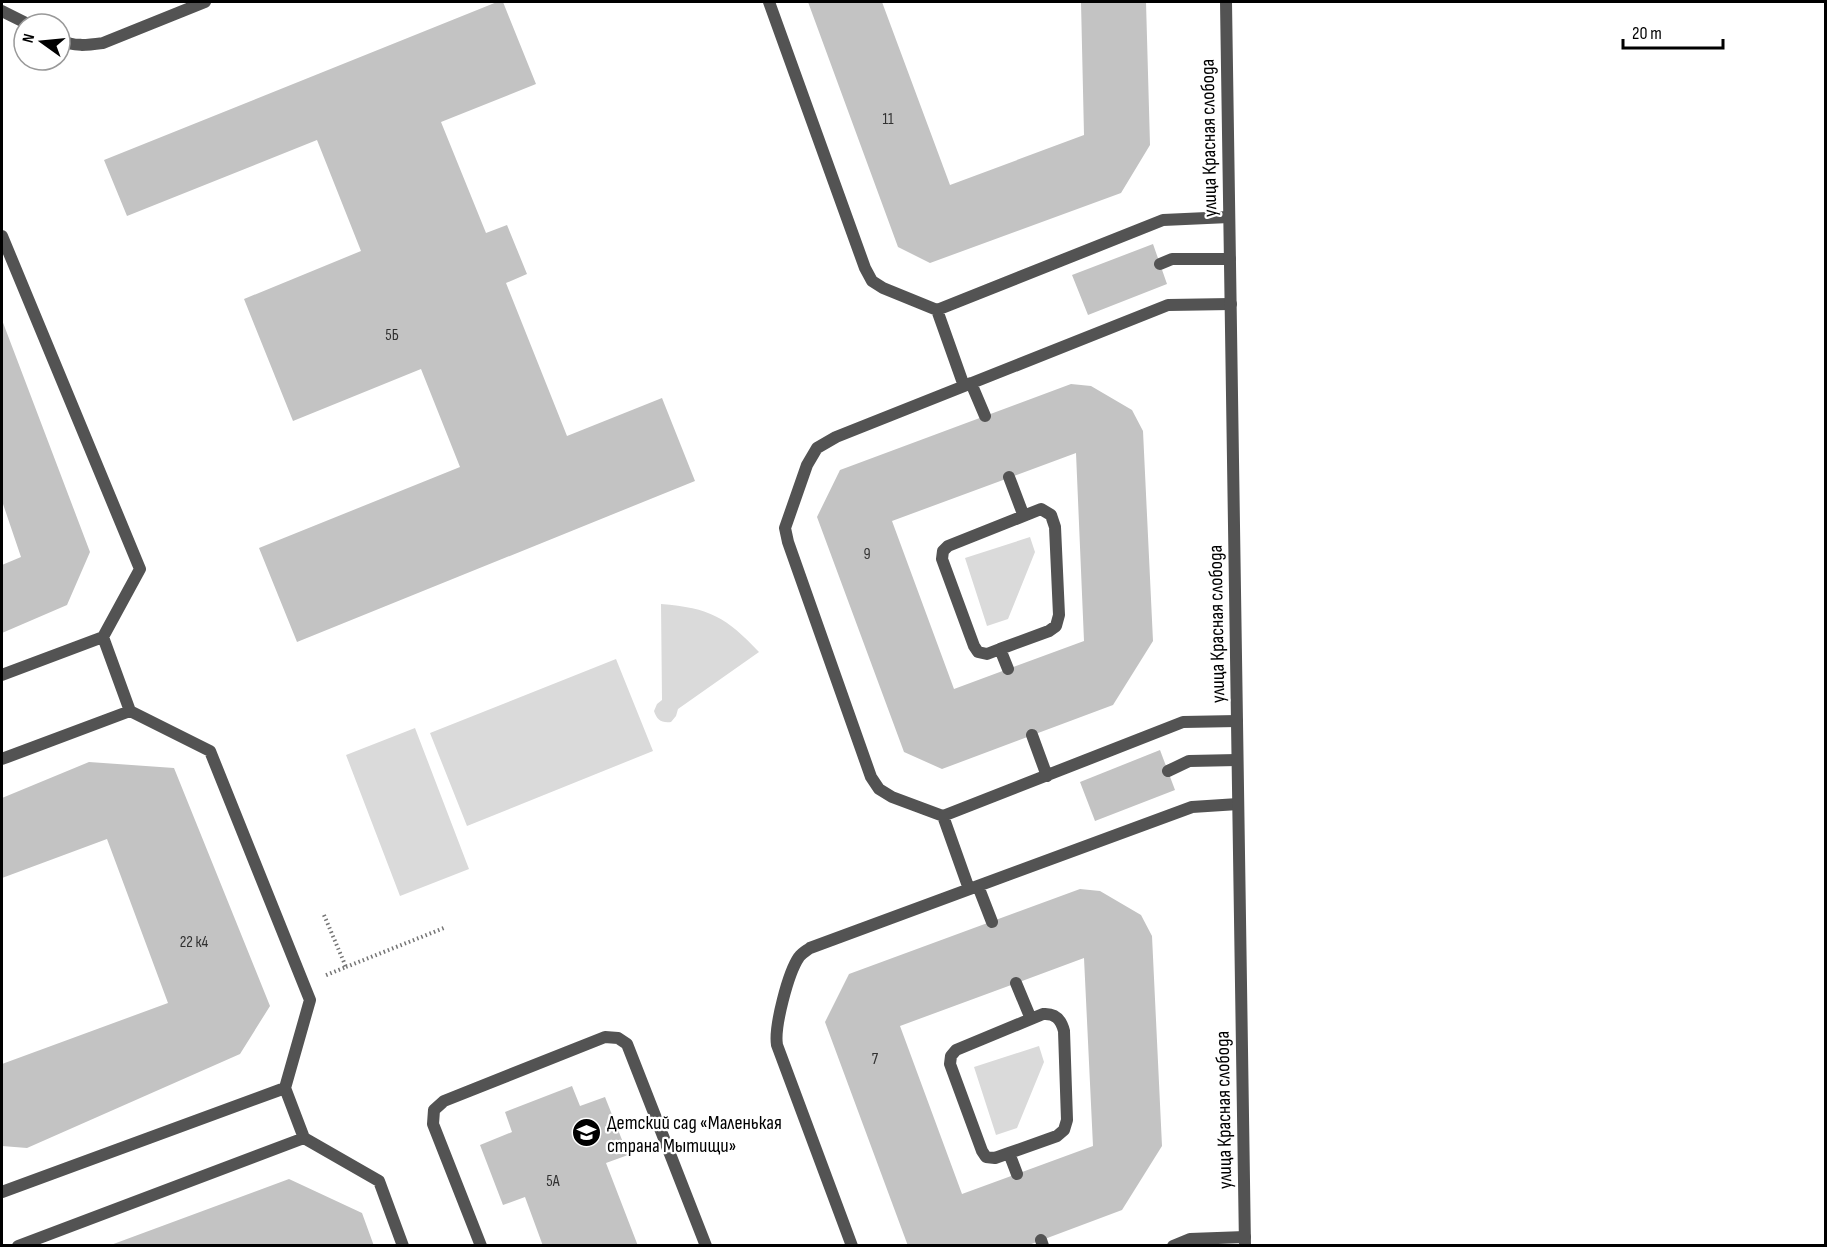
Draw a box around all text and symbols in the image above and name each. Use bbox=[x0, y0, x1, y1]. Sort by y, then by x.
north arrow bbox=[12, 12, 72, 72]
scale bar bbox=[1623, 12, 1724, 50]
text: 20 m bbox=[1632, 23, 1662, 44]
text: N bbox=[19, 32, 39, 45]
street label: улица Красная слобода bbox=[1196, 59, 1222, 217]
house number: 11 bbox=[882, 110, 894, 129]
house number: 5Б bbox=[385, 326, 399, 345]
house number: 9 bbox=[863, 545, 871, 564]
street label: улица Красная слобода bbox=[1204, 545, 1230, 703]
house number: 22 к4 bbox=[180, 933, 209, 952]
street label: улица Красная слобода bbox=[1211, 1031, 1237, 1189]
house number: 7 bbox=[872, 1050, 879, 1069]
place label: Детский сад «Маленькая страна Мытищи» bbox=[607, 1111, 782, 1158]
school or university icon: Детский сад «Маленькая страна Мытищи» bbox=[570, 1117, 602, 1149]
house number: 5А bbox=[546, 1172, 560, 1191]

